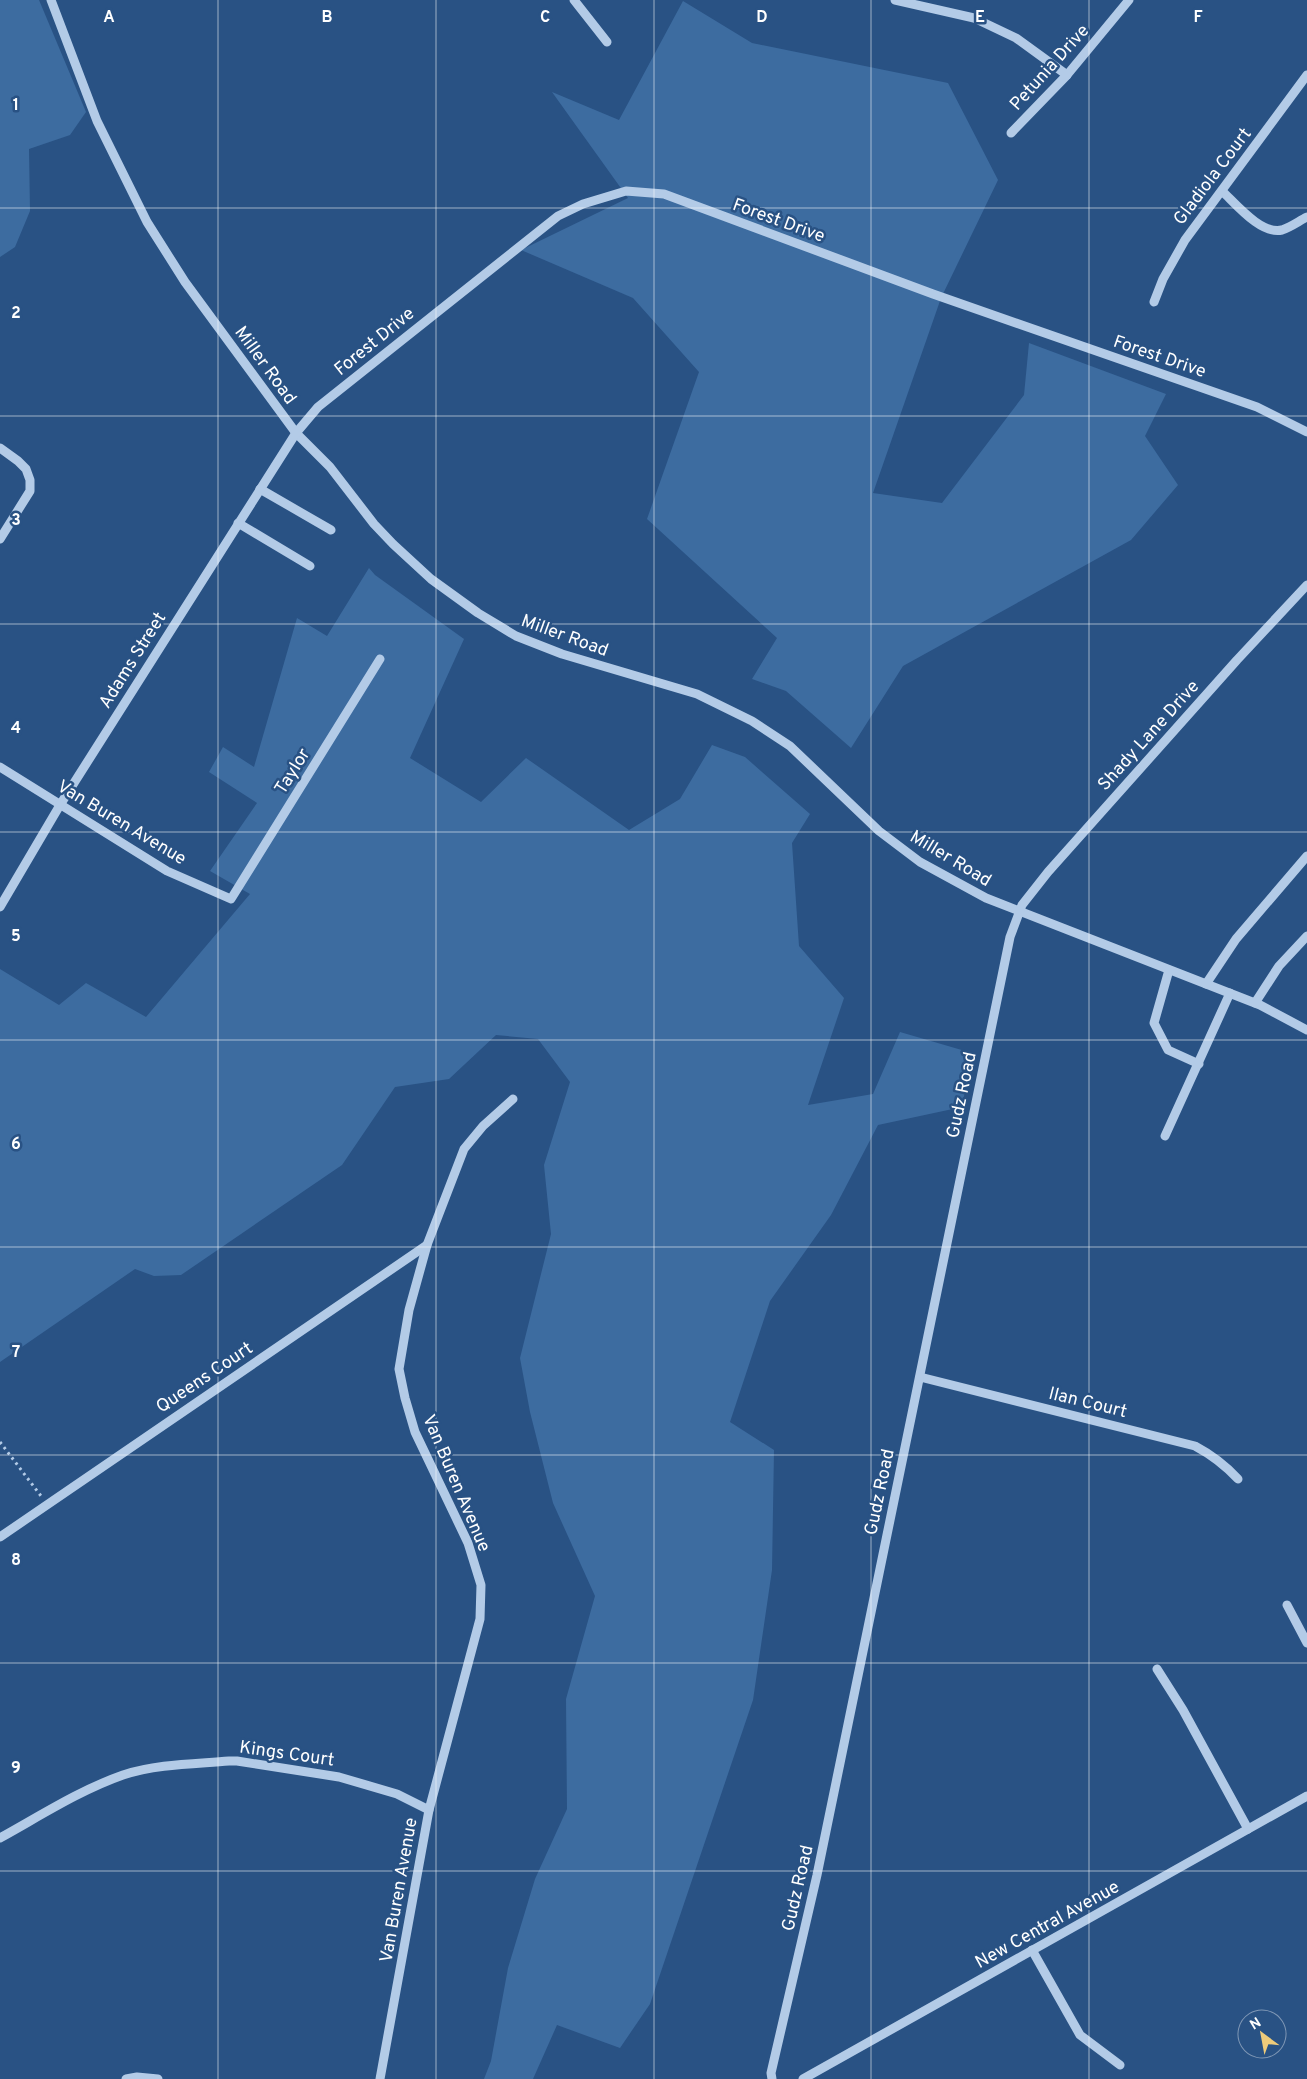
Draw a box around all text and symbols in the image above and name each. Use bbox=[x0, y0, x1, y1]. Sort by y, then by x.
text: A bbox=[103, 8, 115, 28]
text: B bbox=[321, 8, 333, 28]
text: C bbox=[540, 8, 550, 28]
text: D bbox=[756, 8, 768, 28]
text: E bbox=[975, 8, 985, 28]
text: F bbox=[1193, 8, 1203, 28]
street label: Petunia Drive bbox=[1005, 20, 1095, 116]
text: 1 bbox=[13, 96, 19, 116]
street label: Gladiola Court bbox=[1169, 124, 1257, 230]
street label: Forest Drive bbox=[729, 194, 828, 249]
street label: Forest Drive bbox=[330, 303, 420, 382]
text: 2 bbox=[11, 304, 21, 324]
street label: Miller Road bbox=[229, 322, 301, 410]
street label: Forest Drive bbox=[1110, 331, 1209, 384]
text: 3 bbox=[11, 511, 21, 531]
street label: Adams Street bbox=[95, 608, 172, 713]
street label: Miller Road bbox=[518, 610, 611, 663]
street label: Shady Lane Drive bbox=[1093, 676, 1205, 796]
text: 4 bbox=[11, 719, 21, 739]
street label: Taylor bbox=[270, 745, 316, 799]
street label: Van Buren Avenue bbox=[52, 776, 190, 871]
street label: Miller Road bbox=[905, 826, 995, 893]
text: 5 bbox=[11, 927, 21, 947]
street label: Gudz Road bbox=[942, 1050, 983, 1141]
text: 6 bbox=[11, 1135, 21, 1155]
street label: Queens Court bbox=[152, 1337, 258, 1419]
text: 7 bbox=[12, 1343, 20, 1363]
street label: Ilan Court bbox=[1046, 1383, 1129, 1424]
street label: Van Buren Avenue bbox=[416, 1412, 495, 1556]
street label: Gudz Road bbox=[860, 1447, 901, 1538]
text: 8 bbox=[11, 1551, 21, 1571]
street label: Kings Court bbox=[238, 1736, 336, 1773]
text: 9 bbox=[11, 1759, 21, 1779]
street label: Van Buren Avenue bbox=[375, 1816, 424, 1965]
street label: Gudz Road bbox=[777, 1843, 820, 1934]
street label: New Central Avenue bbox=[972, 1876, 1124, 1975]
north arrow bbox=[1237, 2009, 1287, 2059]
text: N bbox=[1247, 2014, 1265, 2034]

